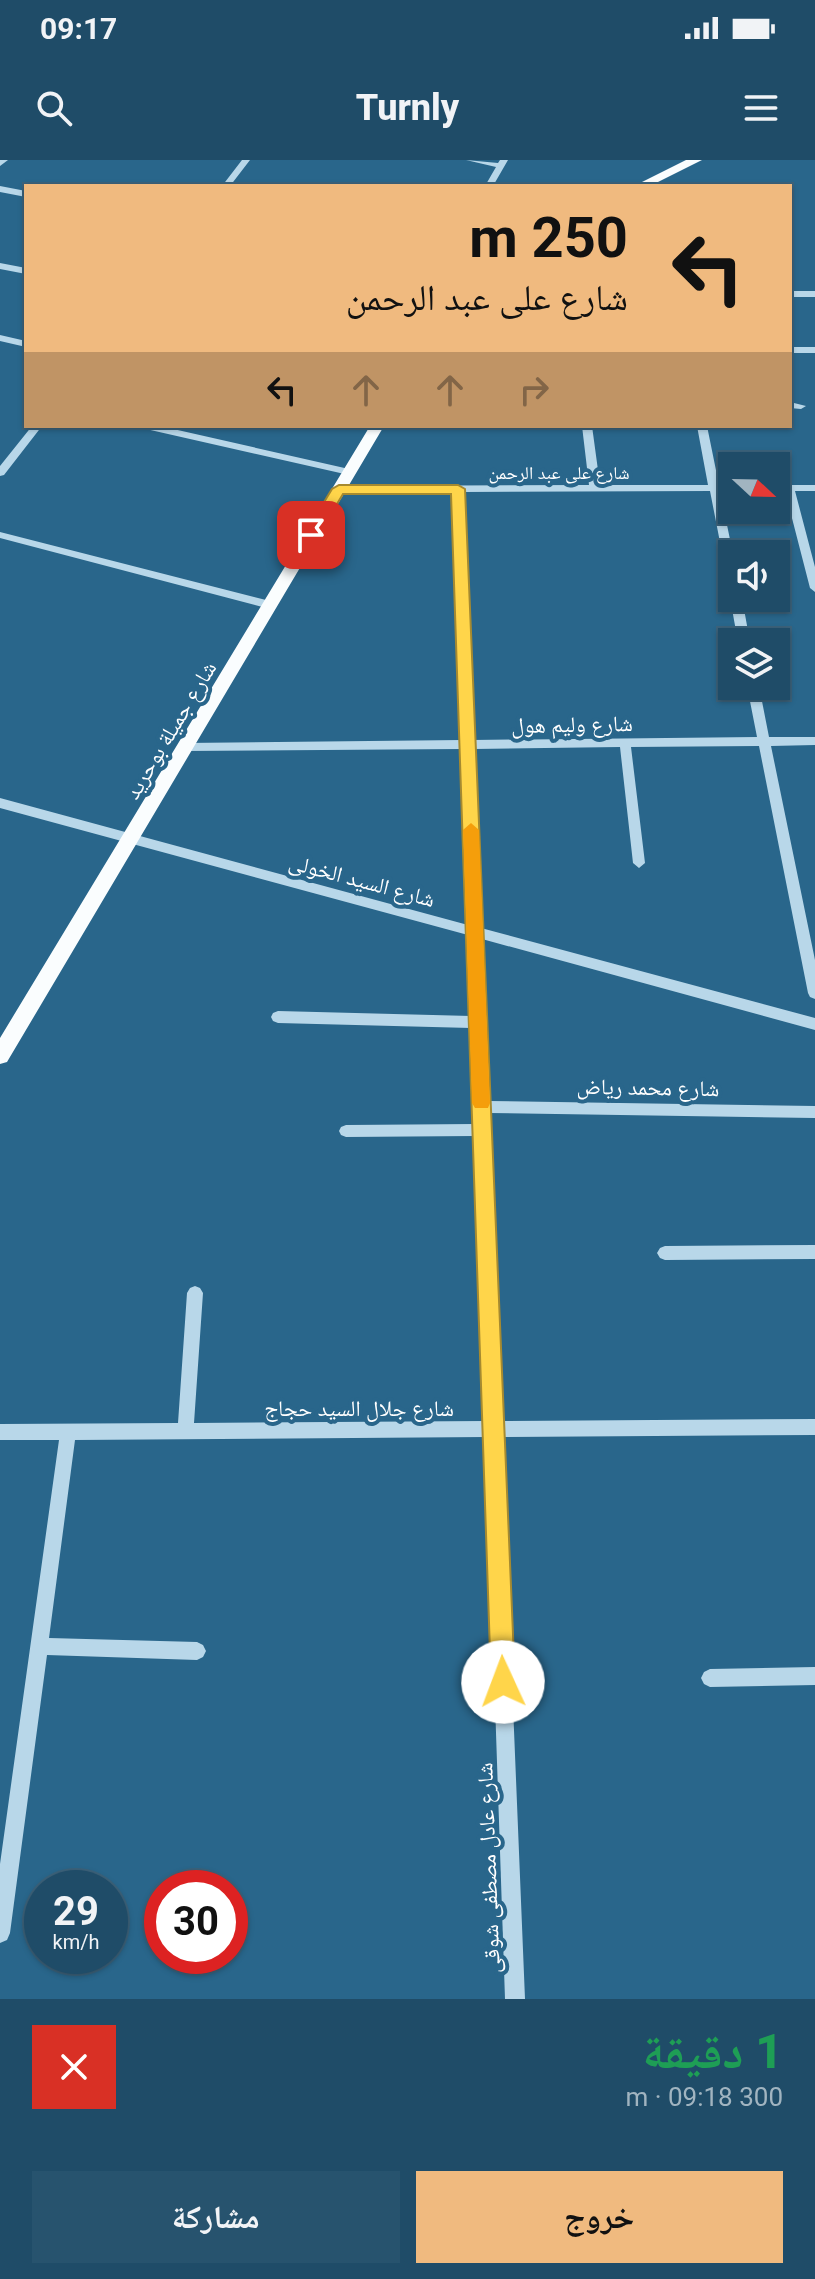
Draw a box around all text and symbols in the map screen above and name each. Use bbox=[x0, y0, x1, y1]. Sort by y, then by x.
text: 09:17 bbox=[40, 11, 117, 46]
icon: search bbox=[32, 86, 76, 130]
icon: menu bbox=[739, 86, 783, 130]
text: Turnly bbox=[356, 87, 459, 129]
text: 250 m bbox=[469, 205, 628, 271]
icon: left bbox=[656, 216, 760, 320]
text: شارع على عبد الرحمن bbox=[346, 277, 628, 319]
icon: left bbox=[260, 368, 304, 412]
icon: ahead bbox=[344, 368, 388, 412]
icon: ahead bbox=[428, 368, 472, 412]
icon: right bbox=[512, 368, 556, 412]
north arrow bbox=[718, 452, 790, 524]
map controls bbox=[718, 452, 790, 700]
street label: شارع على عبد الرحمن bbox=[488, 462, 630, 484]
pin bbox=[277, 501, 345, 569]
icon: arrive bbox=[289, 513, 333, 557]
button: sound bbox=[718, 540, 790, 612]
button: layers bbox=[718, 628, 790, 700]
street label: شارع جميلة بوحريد bbox=[119, 657, 222, 804]
street label: شارع وليم هول bbox=[511, 711, 633, 740]
street label: شارع السيد الخولى bbox=[286, 849, 438, 913]
street label: شارع محمد رياض bbox=[576, 1074, 720, 1102]
street label: شارع جلال السيد حجاج bbox=[264, 1396, 454, 1422]
position arrow bbox=[461, 1640, 545, 1724]
street label: شارع عادل مصطفى شوقى bbox=[472, 1762, 506, 1974]
speed limit sign: 30 bbox=[144, 1870, 248, 1974]
text: 29 bbox=[53, 1888, 99, 1935]
text: km/h bbox=[53, 1930, 99, 1954]
text: 1 دقيقة bbox=[643, 2023, 783, 2080]
button: close bbox=[32, 2025, 116, 2109]
text: 300 m · 09:18 bbox=[625, 2082, 783, 2112]
button: مشاركة bbox=[32, 2171, 400, 2263]
button: خروج bbox=[416, 2171, 783, 2263]

